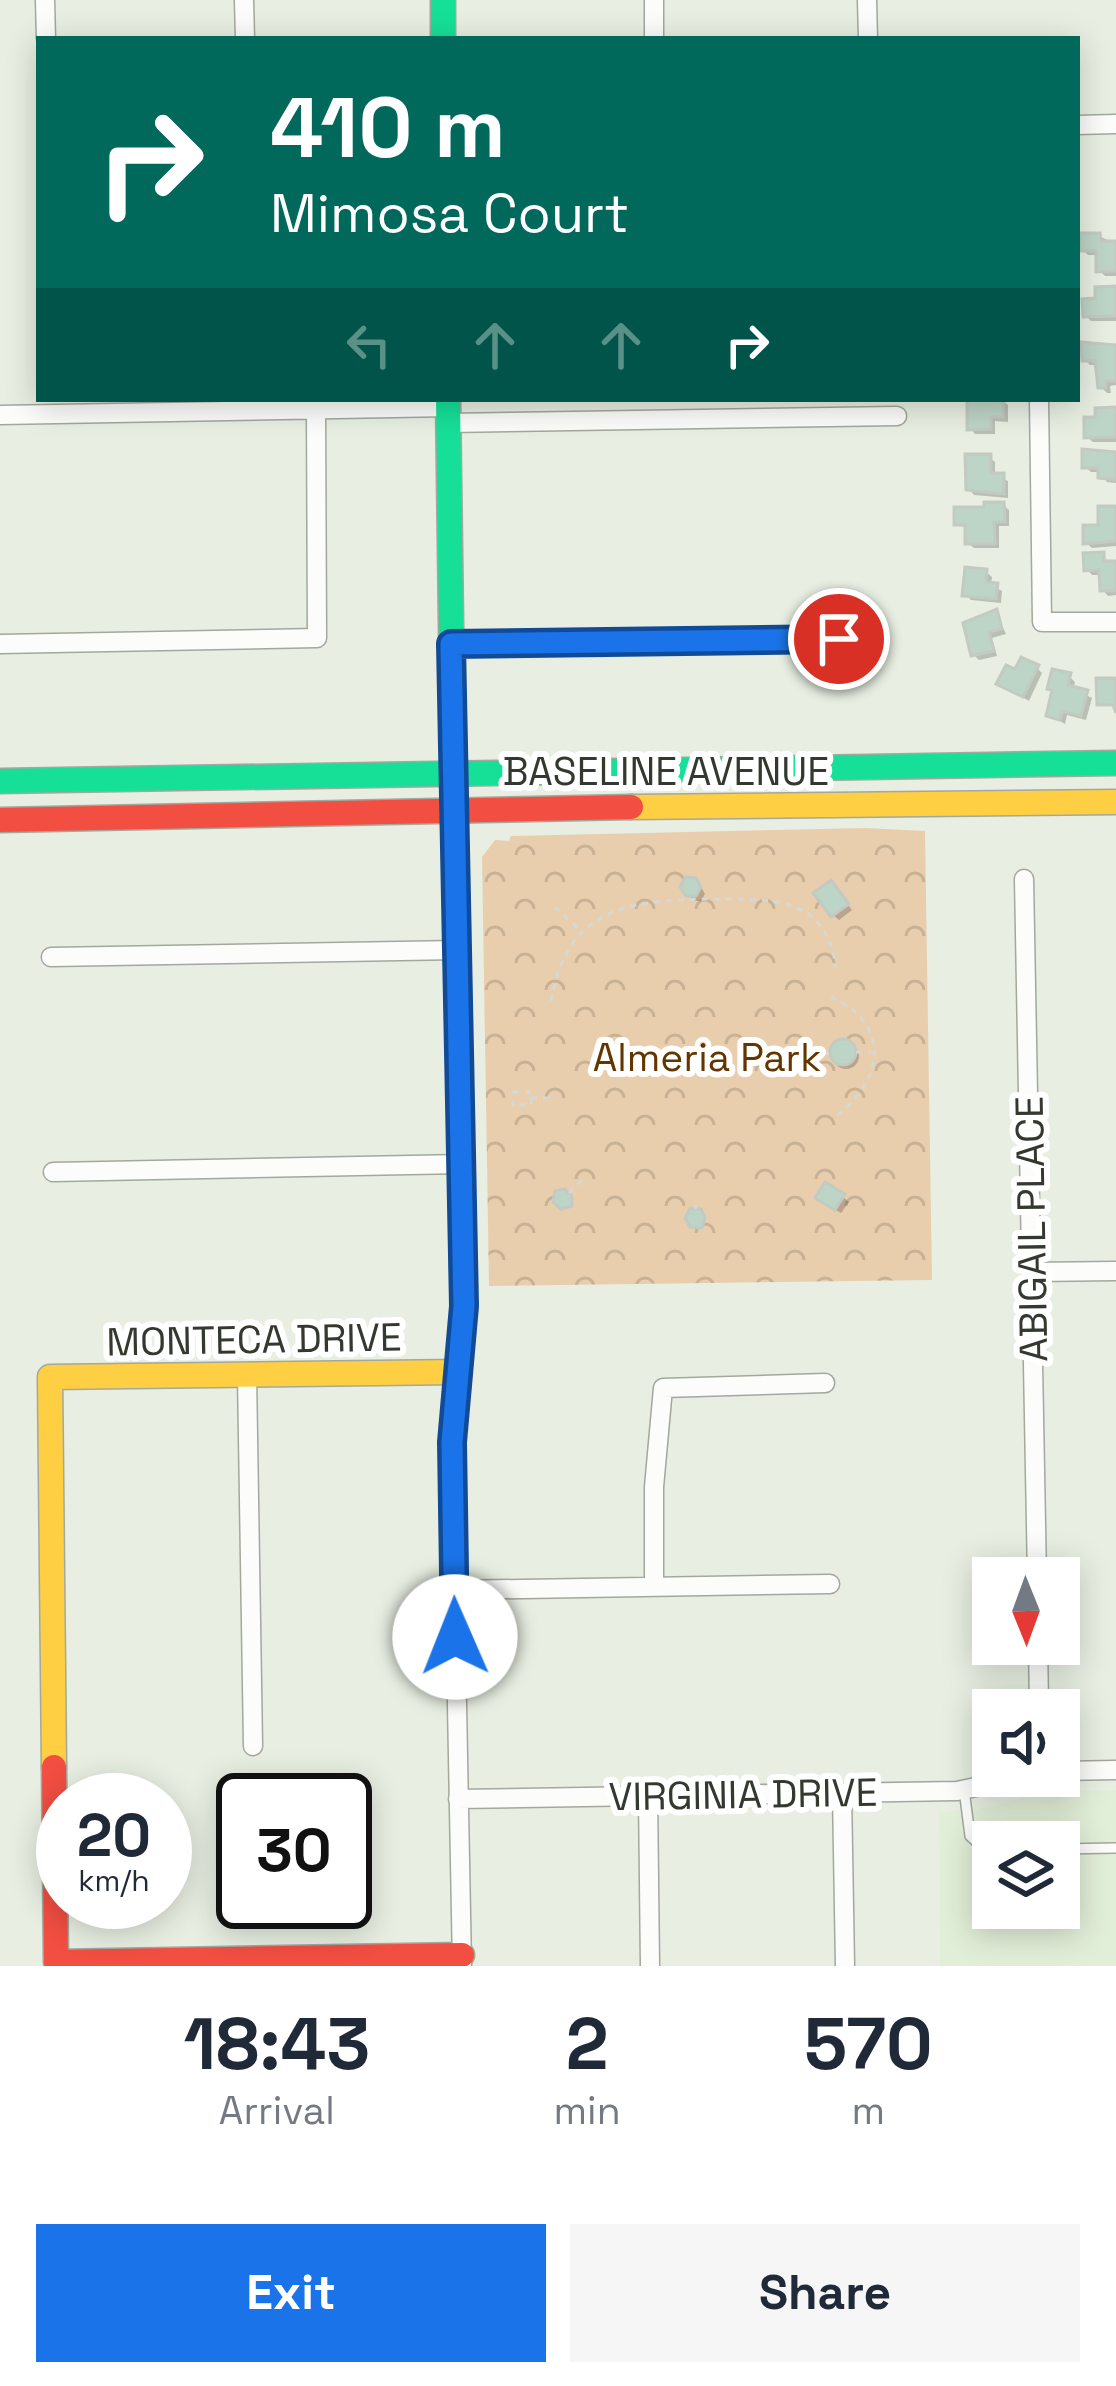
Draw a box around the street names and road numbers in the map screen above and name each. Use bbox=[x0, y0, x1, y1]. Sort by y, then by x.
street label: BASELINE AVENUE bbox=[503, 747, 829, 796]
street label: ABIGAIL PLACE bbox=[1005, 1096, 1058, 1362]
street label: MONTECA DRIVE bbox=[106, 1312, 402, 1367]
street label: VIRGINIA DRIVE bbox=[608, 1768, 878, 1821]

